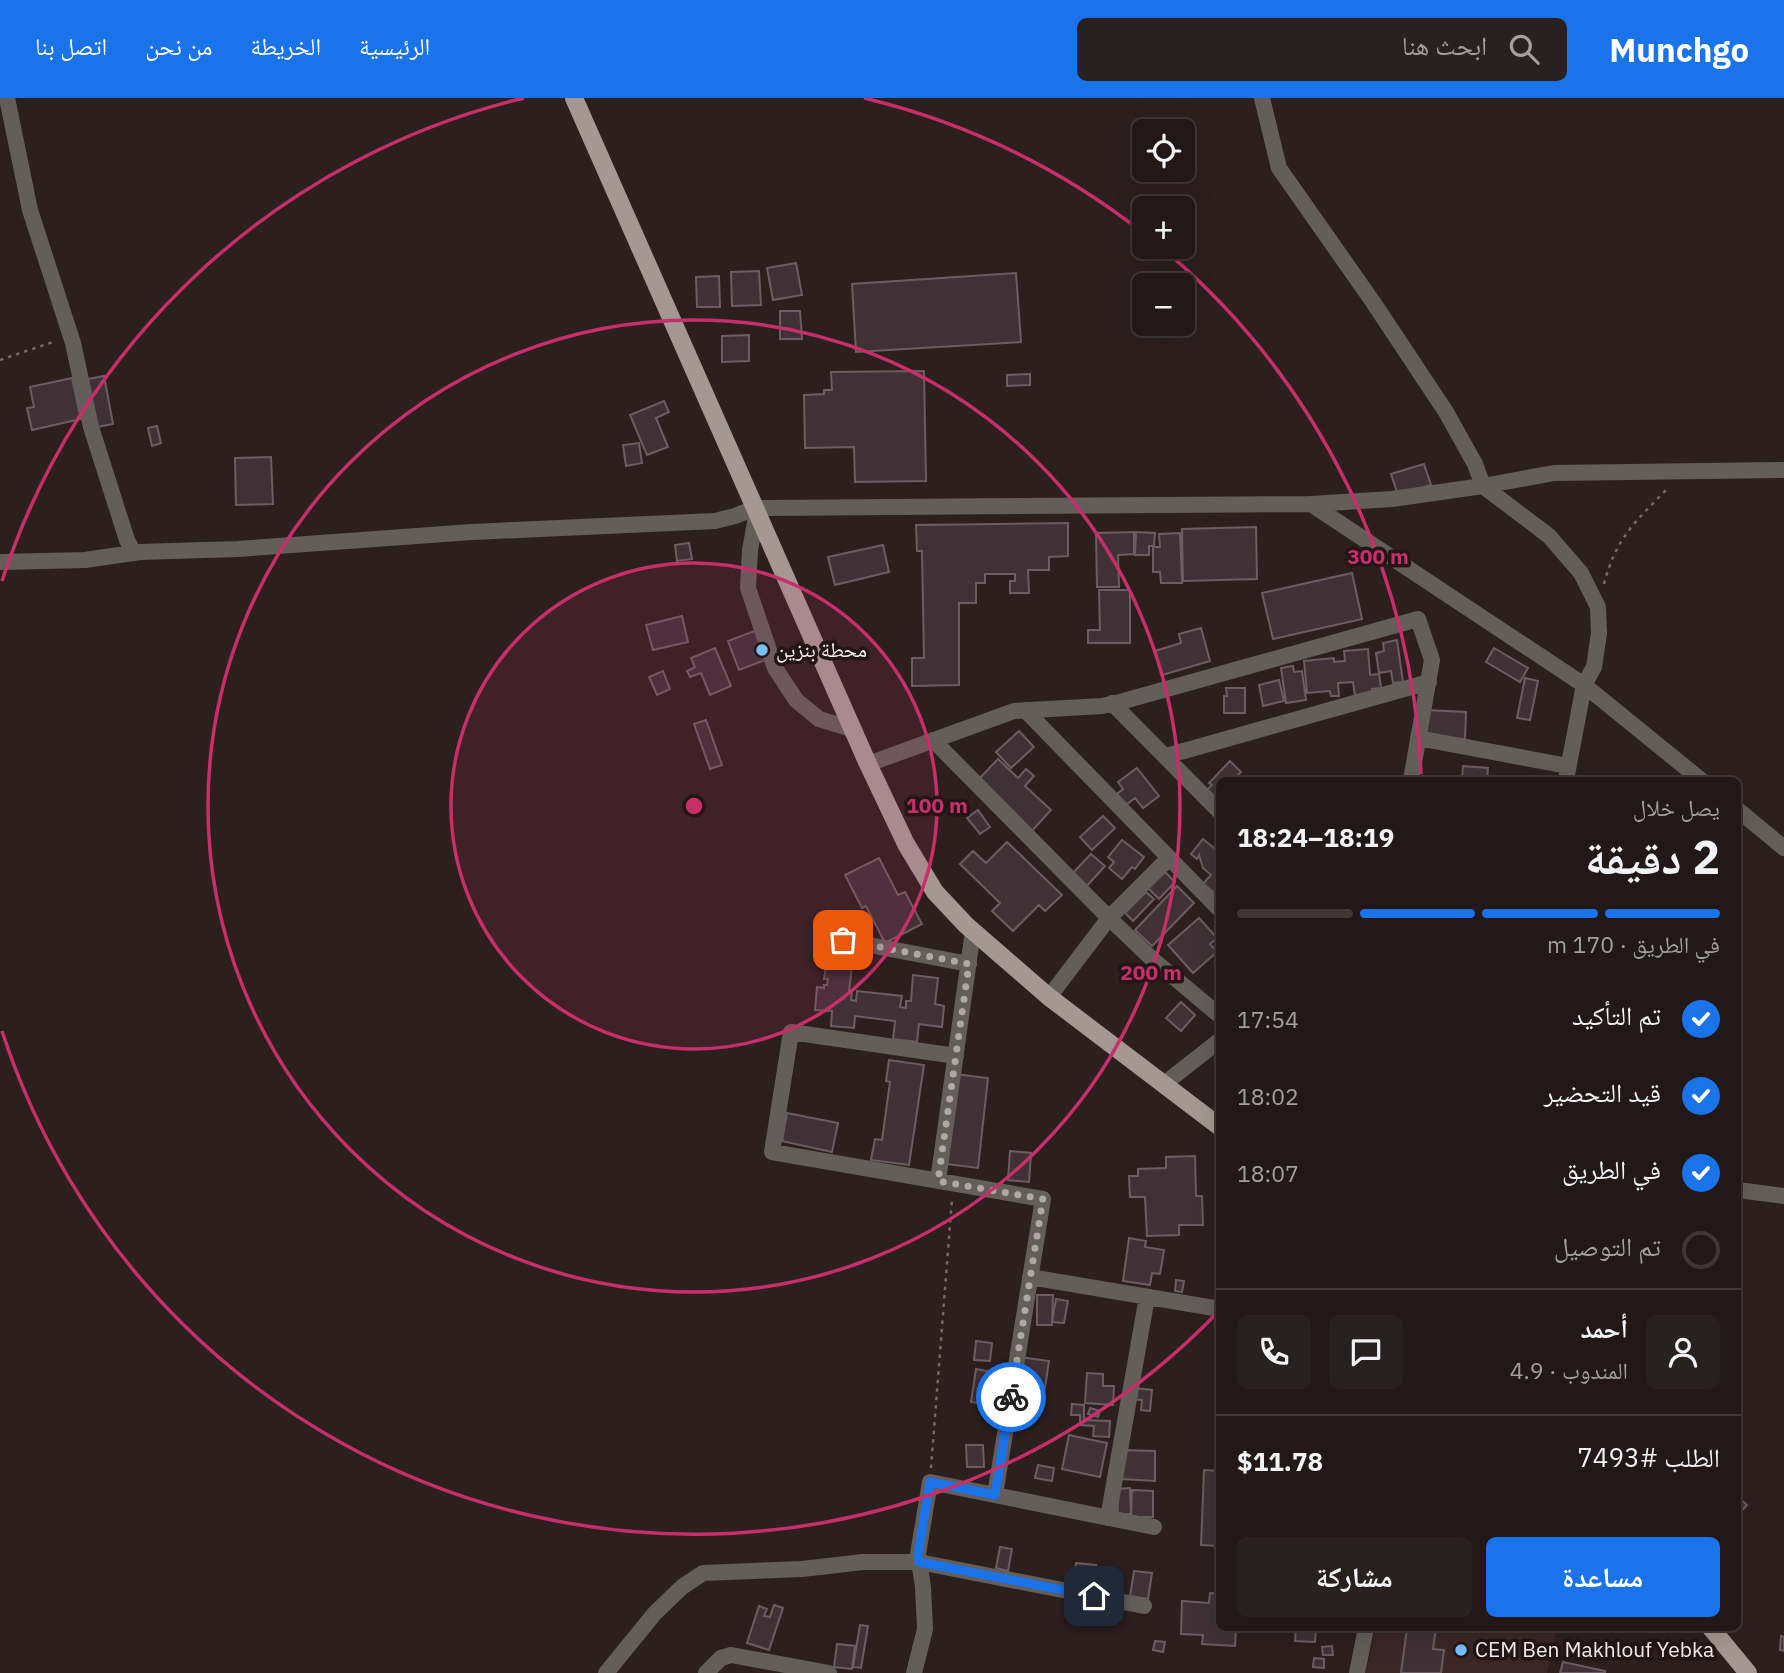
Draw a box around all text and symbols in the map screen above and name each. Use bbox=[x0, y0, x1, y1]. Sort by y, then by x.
search box bbox=[1077, 18, 1567, 81]
text: ابحث هنا bbox=[1402, 28, 1487, 62]
text: Munchgo bbox=[1609, 28, 1749, 71]
text: اتصل بنا bbox=[35, 30, 107, 62]
text: من نحن bbox=[145, 30, 212, 62]
text: الخريطة bbox=[250, 30, 321, 62]
text: الرئيسية bbox=[359, 30, 430, 62]
icon: search bbox=[1505, 30, 1543, 68]
map controls bbox=[1132, 119, 1195, 336]
button: locate bbox=[1132, 119, 1195, 182]
button: + bbox=[1132, 196, 1195, 259]
button: − bbox=[1132, 273, 1195, 336]
text: 300 m bbox=[1347, 542, 1409, 570]
place label: محطة بنزين bbox=[776, 635, 867, 663]
marker: محطة بنزين bbox=[754, 642, 770, 658]
text: 100 m bbox=[906, 791, 968, 819]
text: يصل خلال bbox=[1633, 792, 1720, 822]
centre of rings bbox=[682, 794, 706, 818]
text: 18:19–18:24 bbox=[1237, 820, 1394, 854]
text: 2 دقيقة bbox=[1585, 827, 1720, 887]
pin bbox=[813, 910, 873, 970]
icon: bag bbox=[824, 921, 862, 959]
text: في الطريق · 170 m bbox=[1547, 929, 1720, 959]
text: 200 m bbox=[1120, 958, 1182, 986]
text: تم التأكيد bbox=[1572, 998, 1661, 1032]
icon: check bbox=[1682, 1000, 1720, 1038]
text: 17:54 bbox=[1237, 1004, 1299, 1034]
text: قيد التحضير bbox=[1544, 1075, 1661, 1109]
icon: check bbox=[1682, 1077, 1720, 1115]
text: 18:02 bbox=[1237, 1081, 1299, 1111]
text: في الطريق bbox=[1562, 1152, 1661, 1186]
icon: check bbox=[1682, 1154, 1720, 1192]
text: 18:07 bbox=[1237, 1158, 1299, 1188]
text: تم التوصيل bbox=[1554, 1229, 1661, 1263]
text: أحمد bbox=[1580, 1311, 1628, 1345]
button: phone bbox=[1237, 1315, 1311, 1389]
button: chat bbox=[1329, 1315, 1403, 1389]
button: person bbox=[1646, 1315, 1720, 1389]
text: المندوب · 4.9 bbox=[1510, 1355, 1628, 1385]
courier bbox=[976, 1362, 1046, 1432]
icon: bike bbox=[992, 1378, 1030, 1416]
text: الطلب #7493 bbox=[1577, 1440, 1720, 1474]
text: $11.78 bbox=[1237, 1444, 1323, 1478]
button: مشاركة bbox=[1237, 1537, 1472, 1617]
button: مساعدة bbox=[1486, 1537, 1720, 1617]
pin bbox=[1064, 1566, 1124, 1626]
icon: home bbox=[1075, 1577, 1113, 1615]
place label: CEM Ben Makhlouf Yebka bbox=[1475, 1635, 1714, 1663]
marker: CEM Ben Makhlouf Yebka bbox=[1453, 1642, 1469, 1658]

